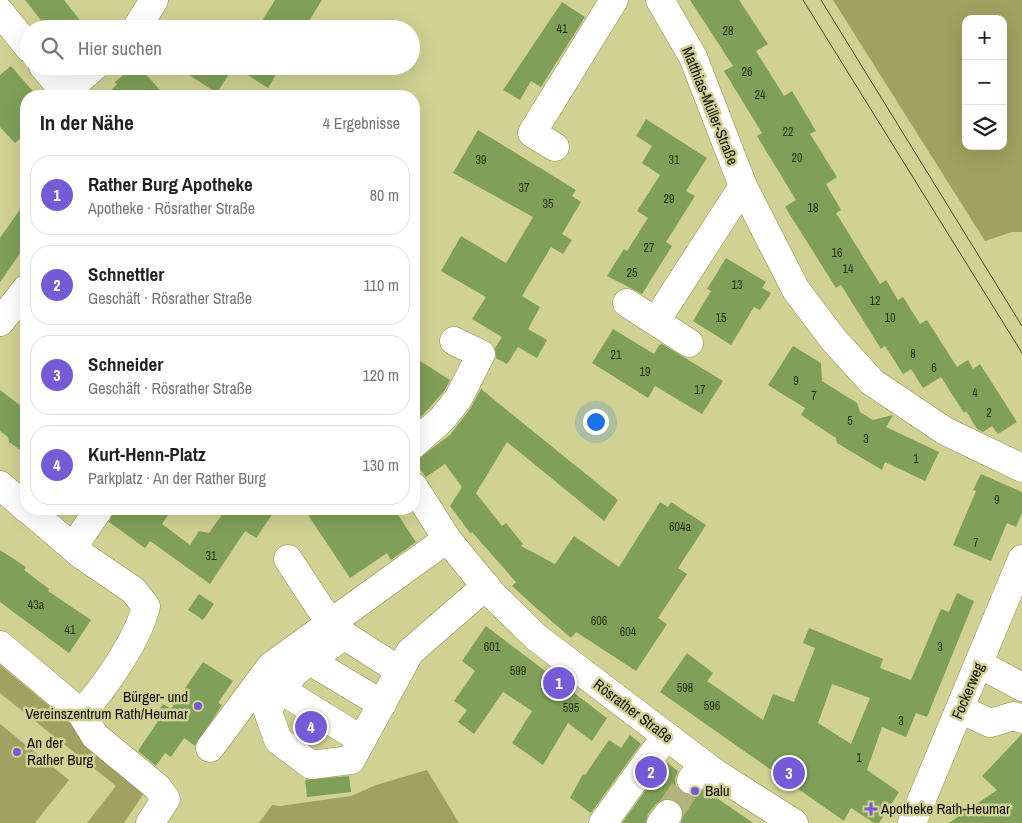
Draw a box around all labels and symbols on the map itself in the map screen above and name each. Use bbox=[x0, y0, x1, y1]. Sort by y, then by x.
house number: 41 bbox=[557, 21, 568, 37]
house number: 28 bbox=[723, 23, 733, 39]
street label: Matthias-Müller-Straße bbox=[677, 44, 744, 168]
house number: 26 bbox=[742, 64, 752, 80]
house number: 24 bbox=[755, 87, 766, 103]
house number: 22 bbox=[783, 124, 793, 140]
house number: 20 bbox=[792, 150, 802, 166]
house number: 39 bbox=[476, 152, 486, 168]
house number: 31 bbox=[669, 152, 680, 168]
house number: 37 bbox=[519, 180, 530, 196]
house number: 29 bbox=[664, 191, 674, 207]
house number: 35 bbox=[543, 196, 554, 212]
house number: 18 bbox=[808, 200, 818, 216]
house number: 27 bbox=[644, 240, 655, 256]
house number: 16 bbox=[832, 245, 842, 261]
house number: 14 bbox=[843, 261, 854, 277]
house number: 25 bbox=[627, 265, 638, 281]
house number: 13 bbox=[732, 277, 742, 293]
house number: 12 bbox=[870, 293, 880, 309]
house number: 15 bbox=[716, 310, 727, 326]
house number: 10 bbox=[885, 310, 895, 326]
house number: 8 bbox=[910, 346, 916, 362]
house number: 21 bbox=[611, 347, 622, 363]
house number: 6 bbox=[931, 360, 937, 376]
house number: 19 bbox=[640, 364, 650, 380]
house number: 9 bbox=[793, 373, 799, 389]
house number: 17 bbox=[695, 382, 706, 398]
house number: 4 bbox=[972, 385, 978, 401]
house number: 7 bbox=[811, 388, 817, 404]
house number: 2 bbox=[986, 405, 992, 421]
your location bbox=[583, 409, 609, 435]
house number: 5 bbox=[847, 413, 853, 429]
house number: 3 bbox=[863, 431, 869, 447]
house number: 1 bbox=[913, 451, 919, 467]
house number: 9 bbox=[994, 492, 1000, 508]
house number: 604a bbox=[669, 519, 691, 535]
house number: 7 bbox=[973, 535, 979, 551]
house number: 31 bbox=[206, 548, 217, 564]
house number: 43a bbox=[28, 597, 45, 613]
house number: 606 bbox=[591, 613, 607, 629]
house number: 41 bbox=[65, 622, 76, 638]
house number: 604 bbox=[620, 624, 637, 640]
house number: 601 bbox=[484, 639, 501, 655]
house number: 3 bbox=[937, 639, 943, 655]
street label: Fockerweg bbox=[946, 659, 989, 722]
house number: 599 bbox=[510, 663, 526, 679]
pin: 1 bbox=[543, 664, 575, 702]
street label: Rösrather Straße bbox=[589, 674, 677, 747]
house number: 598 bbox=[677, 680, 693, 696]
place label: Bürger- und Vereinszentrum Rath/Heumar bbox=[25, 686, 188, 724]
house number: 596 bbox=[704, 698, 720, 714]
marker: Bürger- und Vereinszentrum Rath/Heumar bbox=[192, 700, 204, 712]
house number: 595 bbox=[563, 700, 580, 716]
pin: 4 bbox=[295, 708, 327, 746]
house number: 3 bbox=[898, 713, 904, 729]
place label: An der Rather Burg bbox=[26, 732, 93, 770]
marker: An der Rather Burg bbox=[11, 746, 23, 758]
house number: 1 bbox=[856, 750, 862, 766]
pin: 2 bbox=[635, 753, 667, 791]
pin: 3 bbox=[773, 754, 805, 792]
place label: Balu bbox=[705, 780, 730, 801]
marker: Balu bbox=[689, 785, 701, 797]
place label: Apotheke Rath-Heumar bbox=[880, 798, 1010, 819]
marker: Apotheke Rath-Heumar bbox=[865, 803, 877, 815]

